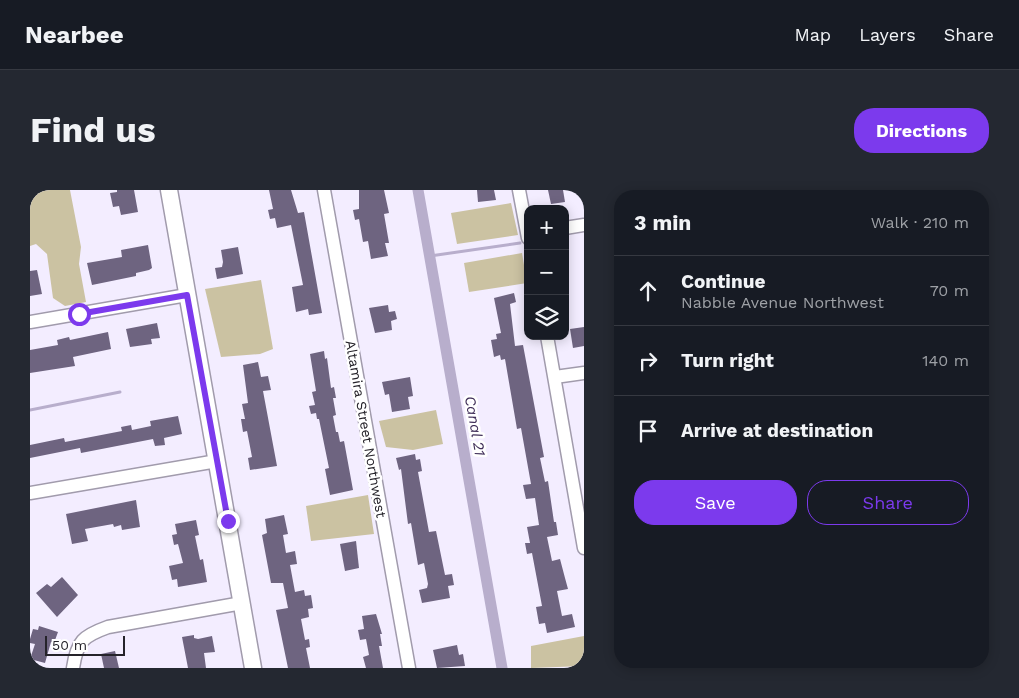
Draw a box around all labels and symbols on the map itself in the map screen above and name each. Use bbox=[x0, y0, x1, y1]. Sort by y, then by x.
route start bbox=[68, 303, 91, 326]
street label: Altamira Street Northwest bbox=[342, 339, 390, 519]
water label: Canal 21 bbox=[461, 395, 489, 458]
route end bbox=[217, 510, 240, 533]
scale bar bbox=[45, 633, 125, 656]

